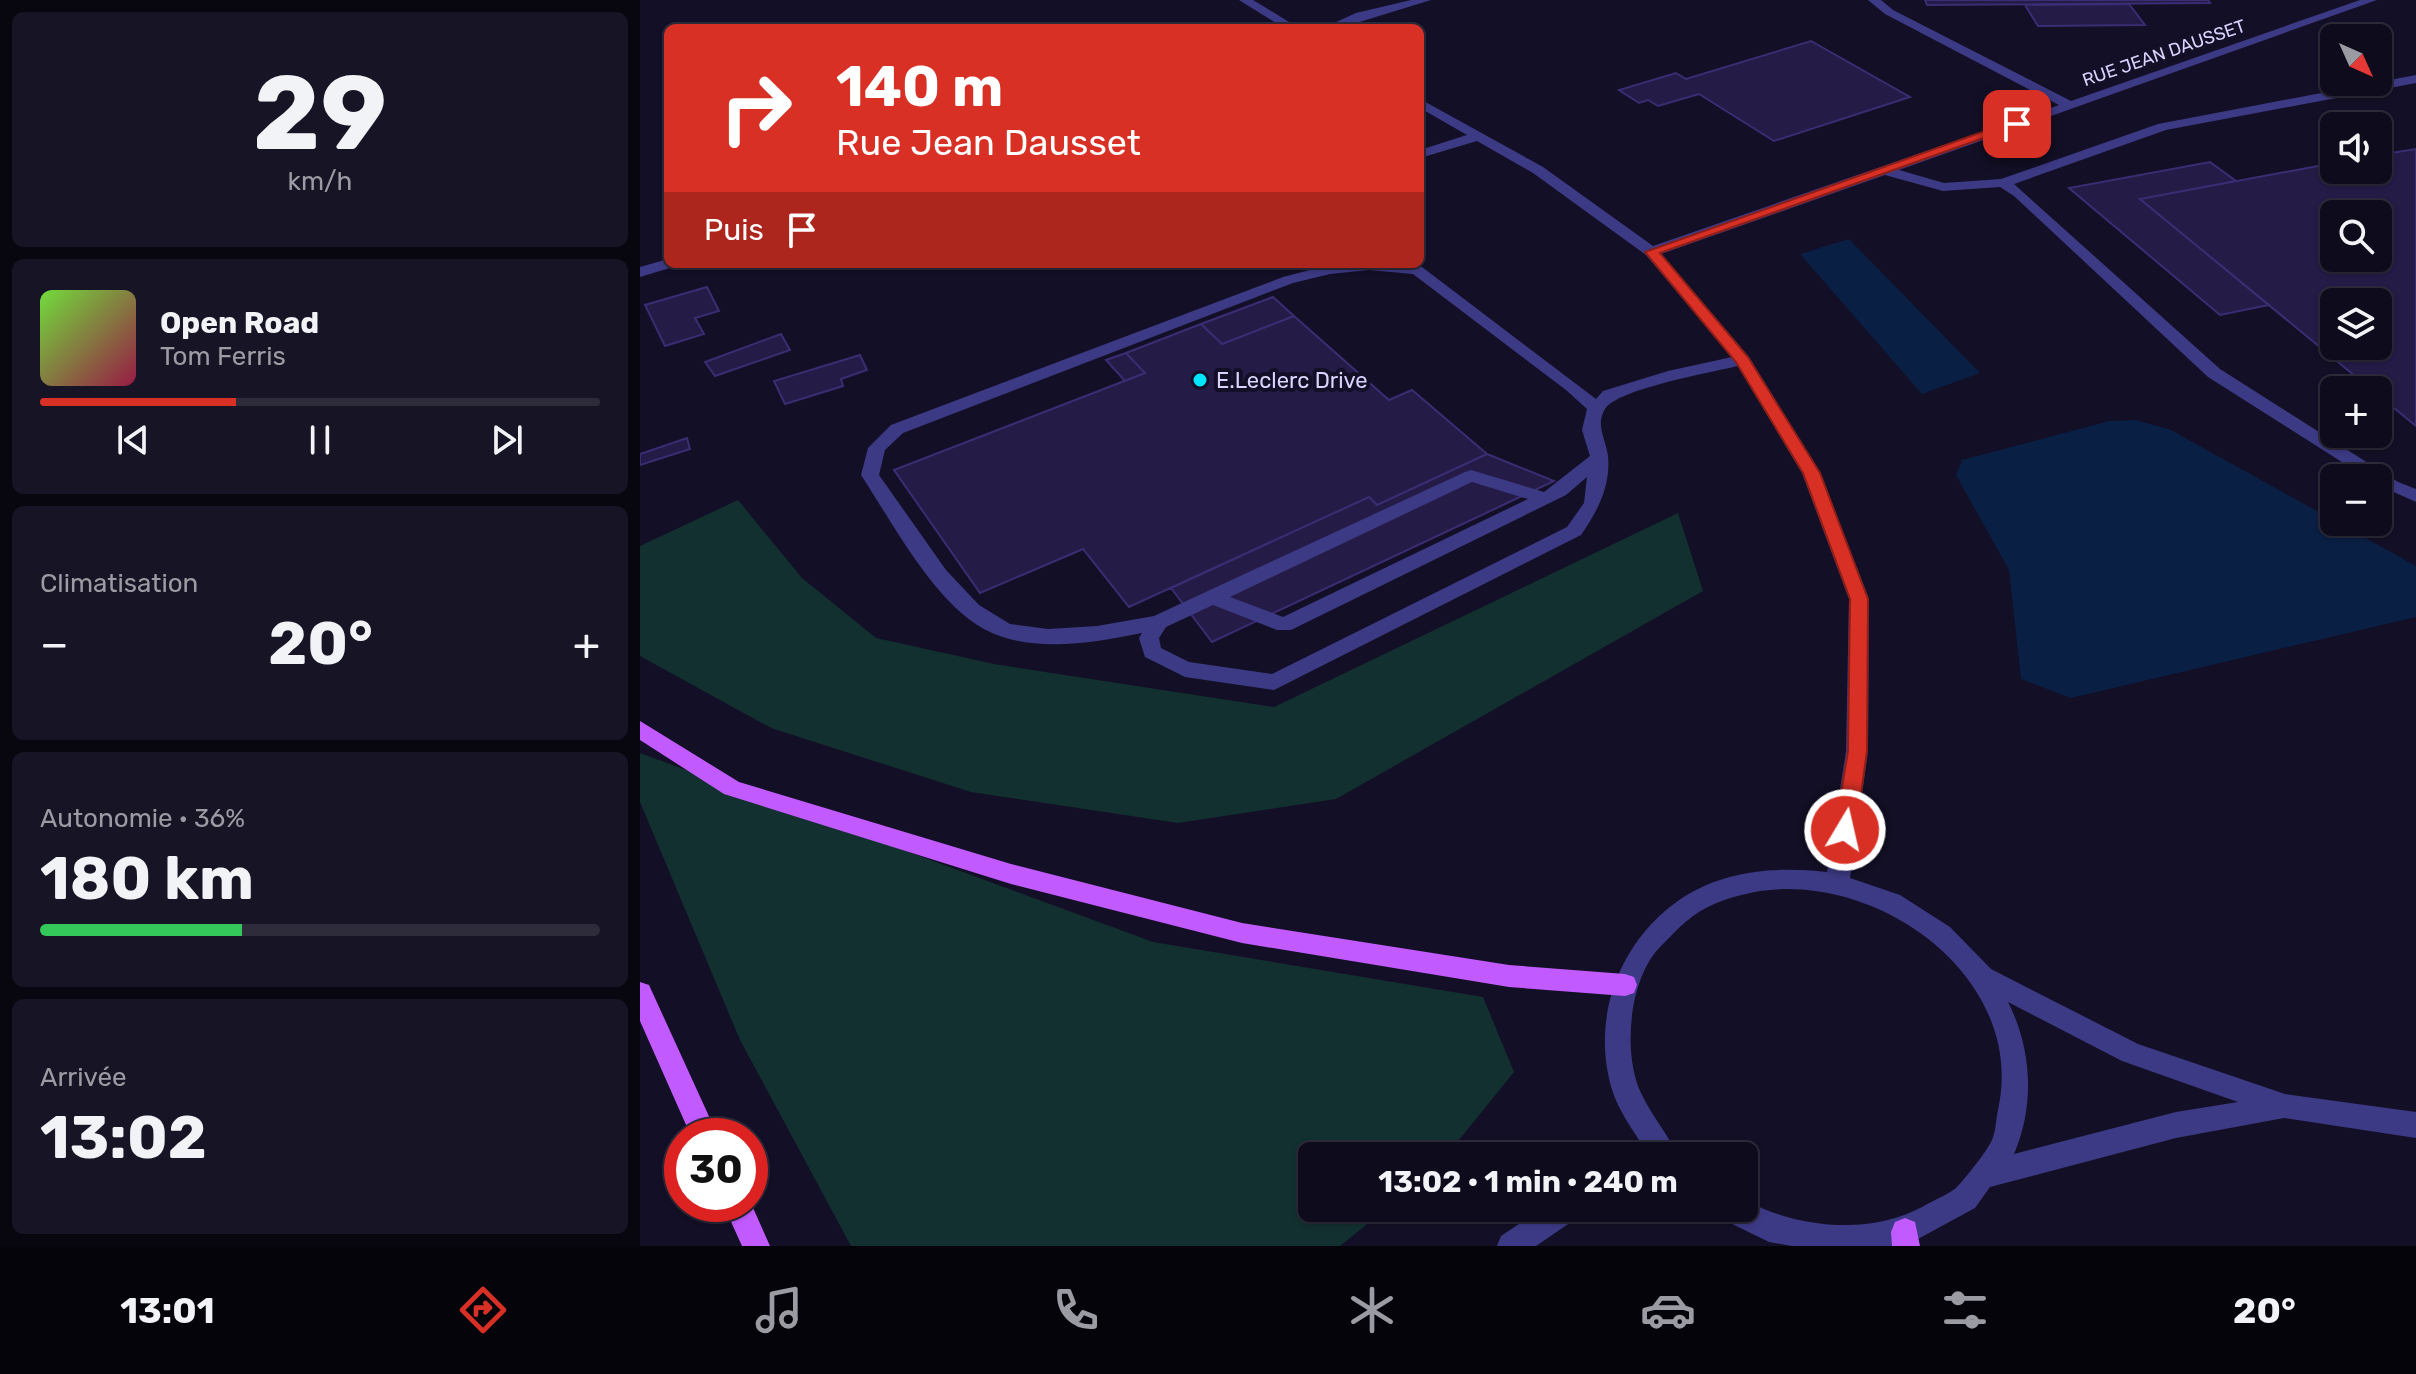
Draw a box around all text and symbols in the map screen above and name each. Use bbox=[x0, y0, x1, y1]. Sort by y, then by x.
street label: RUE JEAN DAUSSET bbox=[2079, 15, 2249, 91]
north arrow bbox=[2320, 24, 2392, 96]
map controls bbox=[2320, 24, 2392, 536]
text: 29 bbox=[253, 52, 387, 175]
text: 140 m bbox=[836, 54, 1003, 120]
icon: right bbox=[704, 56, 808, 160]
pin bbox=[1983, 90, 2051, 158]
icon: arrive bbox=[1995, 102, 2039, 146]
button: sound bbox=[2320, 112, 2392, 184]
text: Rue Jean Dausset bbox=[836, 121, 1141, 164]
text: km/h bbox=[288, 166, 352, 197]
button: search bbox=[2320, 200, 2392, 272]
icon: arrive bbox=[780, 208, 824, 252]
text: Puis bbox=[704, 212, 764, 248]
button: layers bbox=[2320, 288, 2392, 360]
text: Open Road bbox=[160, 305, 319, 341]
text: Tom Ferris bbox=[160, 341, 286, 372]
place label: E.Leclerc Drive bbox=[1216, 367, 1368, 394]
marker: E.Leclerc Drive bbox=[1191, 371, 1209, 389]
button: + bbox=[2320, 376, 2392, 448]
icon: previous bbox=[111, 418, 155, 462]
icon: pause bbox=[298, 418, 342, 462]
icon: next bbox=[485, 418, 529, 462]
button: − bbox=[2320, 464, 2392, 536]
text: Climatisation bbox=[40, 568, 198, 599]
text: 20° bbox=[268, 608, 373, 679]
text: − bbox=[40, 618, 69, 670]
text: + bbox=[573, 618, 600, 670]
position arrow bbox=[1803, 788, 1887, 872]
text: Autonomie · 36% bbox=[40, 803, 245, 834]
text: 180 km bbox=[40, 843, 254, 914]
text: Arrivée bbox=[40, 1062, 127, 1093]
text: 13:02 bbox=[40, 1102, 207, 1173]
speed limit sign: 30 bbox=[664, 1118, 768, 1222]
text: 13:02 · 1 min · 240 m bbox=[1378, 1164, 1678, 1200]
icon: directions bbox=[455, 1282, 511, 1338]
icon: music bbox=[751, 1282, 807, 1338]
icon: phone bbox=[1048, 1282, 1104, 1338]
icon: climate bbox=[1344, 1282, 1400, 1338]
icon: car bbox=[1640, 1282, 1696, 1338]
icon: filters bbox=[1937, 1282, 1993, 1338]
text: 13:01 bbox=[120, 1289, 215, 1332]
text: 20° bbox=[2233, 1289, 2296, 1332]

